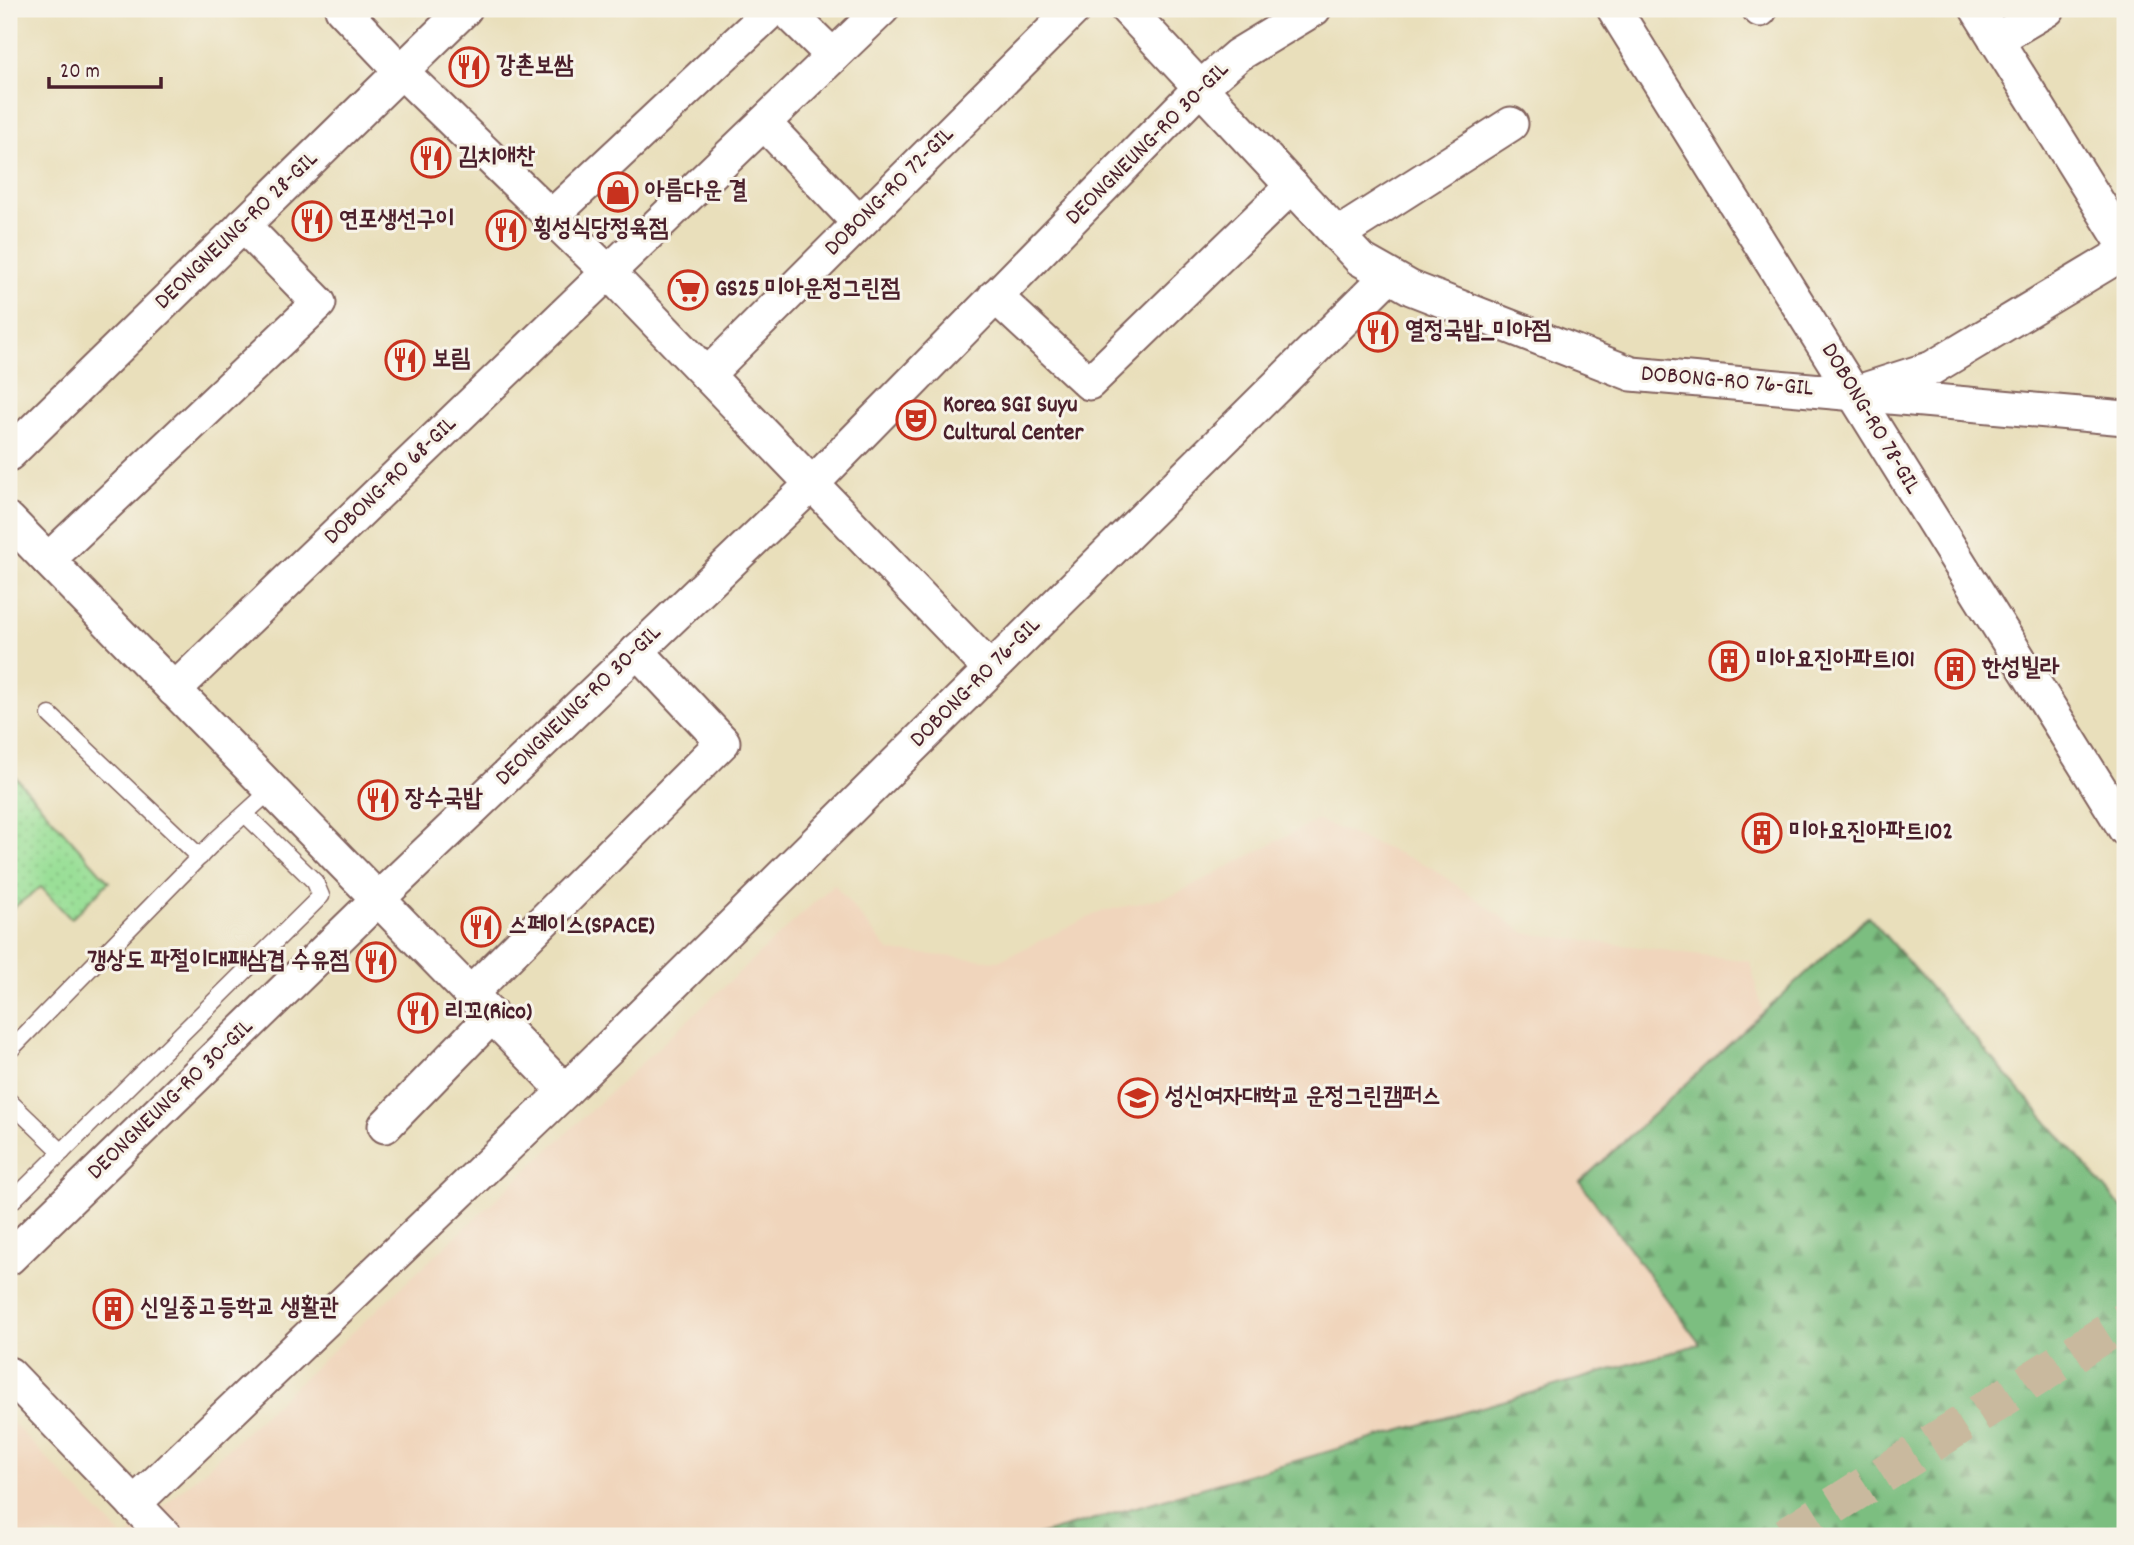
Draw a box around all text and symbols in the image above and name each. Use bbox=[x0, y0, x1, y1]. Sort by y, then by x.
scale bar bbox=[49, 46, 161, 90]
restaurant icon: 강촌보쌈 bbox=[448, 46, 490, 88]
place label: 강촌보쌈 bbox=[496, 50, 574, 84]
street label: DEONGNEUNG-RO 30-GIL bbox=[1058, 54, 1238, 234]
text: 20 m bbox=[60, 58, 100, 88]
street label: DOBONG-RO 72-GIL bbox=[817, 119, 963, 265]
restaurant icon: 김치애찬 bbox=[410, 137, 452, 179]
place label: 김치애찬 bbox=[458, 141, 536, 175]
street label: DEONGNEUNG-RO 28-GIL bbox=[147, 144, 327, 318]
shop icon: 아름다운 결 bbox=[597, 171, 639, 213]
place label: 아름다운 결 bbox=[645, 175, 748, 209]
restaurant icon: 연포생선구이 bbox=[291, 200, 333, 242]
place label: 연포생선구이 bbox=[339, 204, 455, 238]
restaurant icon: 횡성식당정육점 bbox=[485, 209, 527, 251]
place label: 횡성식당정육점 bbox=[533, 213, 668, 247]
supermarket icon: GS25 미아운정그린점 bbox=[667, 269, 709, 311]
place label: GS25 미아운정그린점 bbox=[715, 273, 900, 307]
restaurant icon: 열정국밥_미아점 bbox=[1357, 311, 1399, 353]
place label: 열정국밥_미아점 bbox=[1405, 315, 1551, 349]
street label: DOBONG-RO 78-GIL bbox=[1811, 337, 1929, 501]
restaurant icon: 보림 bbox=[384, 339, 426, 381]
place label: 보림 bbox=[432, 343, 471, 377]
street label: DOBONG-RO 76-GIL bbox=[1639, 358, 1815, 406]
place label: Korea SGI Suyu Cultural Center bbox=[943, 389, 1084, 451]
theatre icon: Korea SGI Suyu Cultural Center bbox=[895, 399, 937, 441]
street label: DOBONG-RO 68-GIL bbox=[317, 408, 465, 553]
street label: DOBONG-RO 76-GIL bbox=[903, 610, 1049, 756]
street label: DEONGNEUNG-RO 30-GIL bbox=[488, 617, 670, 795]
building icon: 미아요진아파트101 bbox=[1708, 640, 1750, 682]
place label: 미아요진아파트101 bbox=[1756, 644, 1915, 678]
building icon: 한성빌라 bbox=[1934, 648, 1976, 690]
place label: 한성빌라 bbox=[1981, 652, 2060, 686]
restaurant icon: 장수국밥 bbox=[357, 779, 399, 821]
place label: 장수국밥 bbox=[405, 783, 483, 817]
building icon: 미아요진아파트102 bbox=[1741, 812, 1783, 854]
place label: 미아요진아파트102 bbox=[1789, 816, 1953, 850]
restaurant icon: 스페이스(SPACE) bbox=[460, 906, 502, 948]
place label: 스페이스(SPACE) bbox=[508, 910, 655, 944]
restaurant icon: 갱상도 파절이대패삼겹 수유점 bbox=[355, 941, 397, 983]
place label: 갱상도 파절이대패삼겹 수유점 bbox=[87, 945, 349, 979]
restaurant icon: 리꼬(Rico) bbox=[397, 992, 439, 1034]
place label: 리꼬(Rico) bbox=[445, 996, 532, 1030]
street label: DEONGNEUNG-RO 30-GIL bbox=[80, 1011, 262, 1189]
school or university icon: 성신여자대학교 운정그린캠퍼스 bbox=[1117, 1077, 1159, 1119]
place label: 성신여자대학교 운정그린캠퍼스 bbox=[1165, 1081, 1441, 1115]
building icon: 신일중고등학교 생활관 bbox=[92, 1288, 134, 1330]
place label: 신일중고등학교 생활관 bbox=[140, 1292, 339, 1326]

